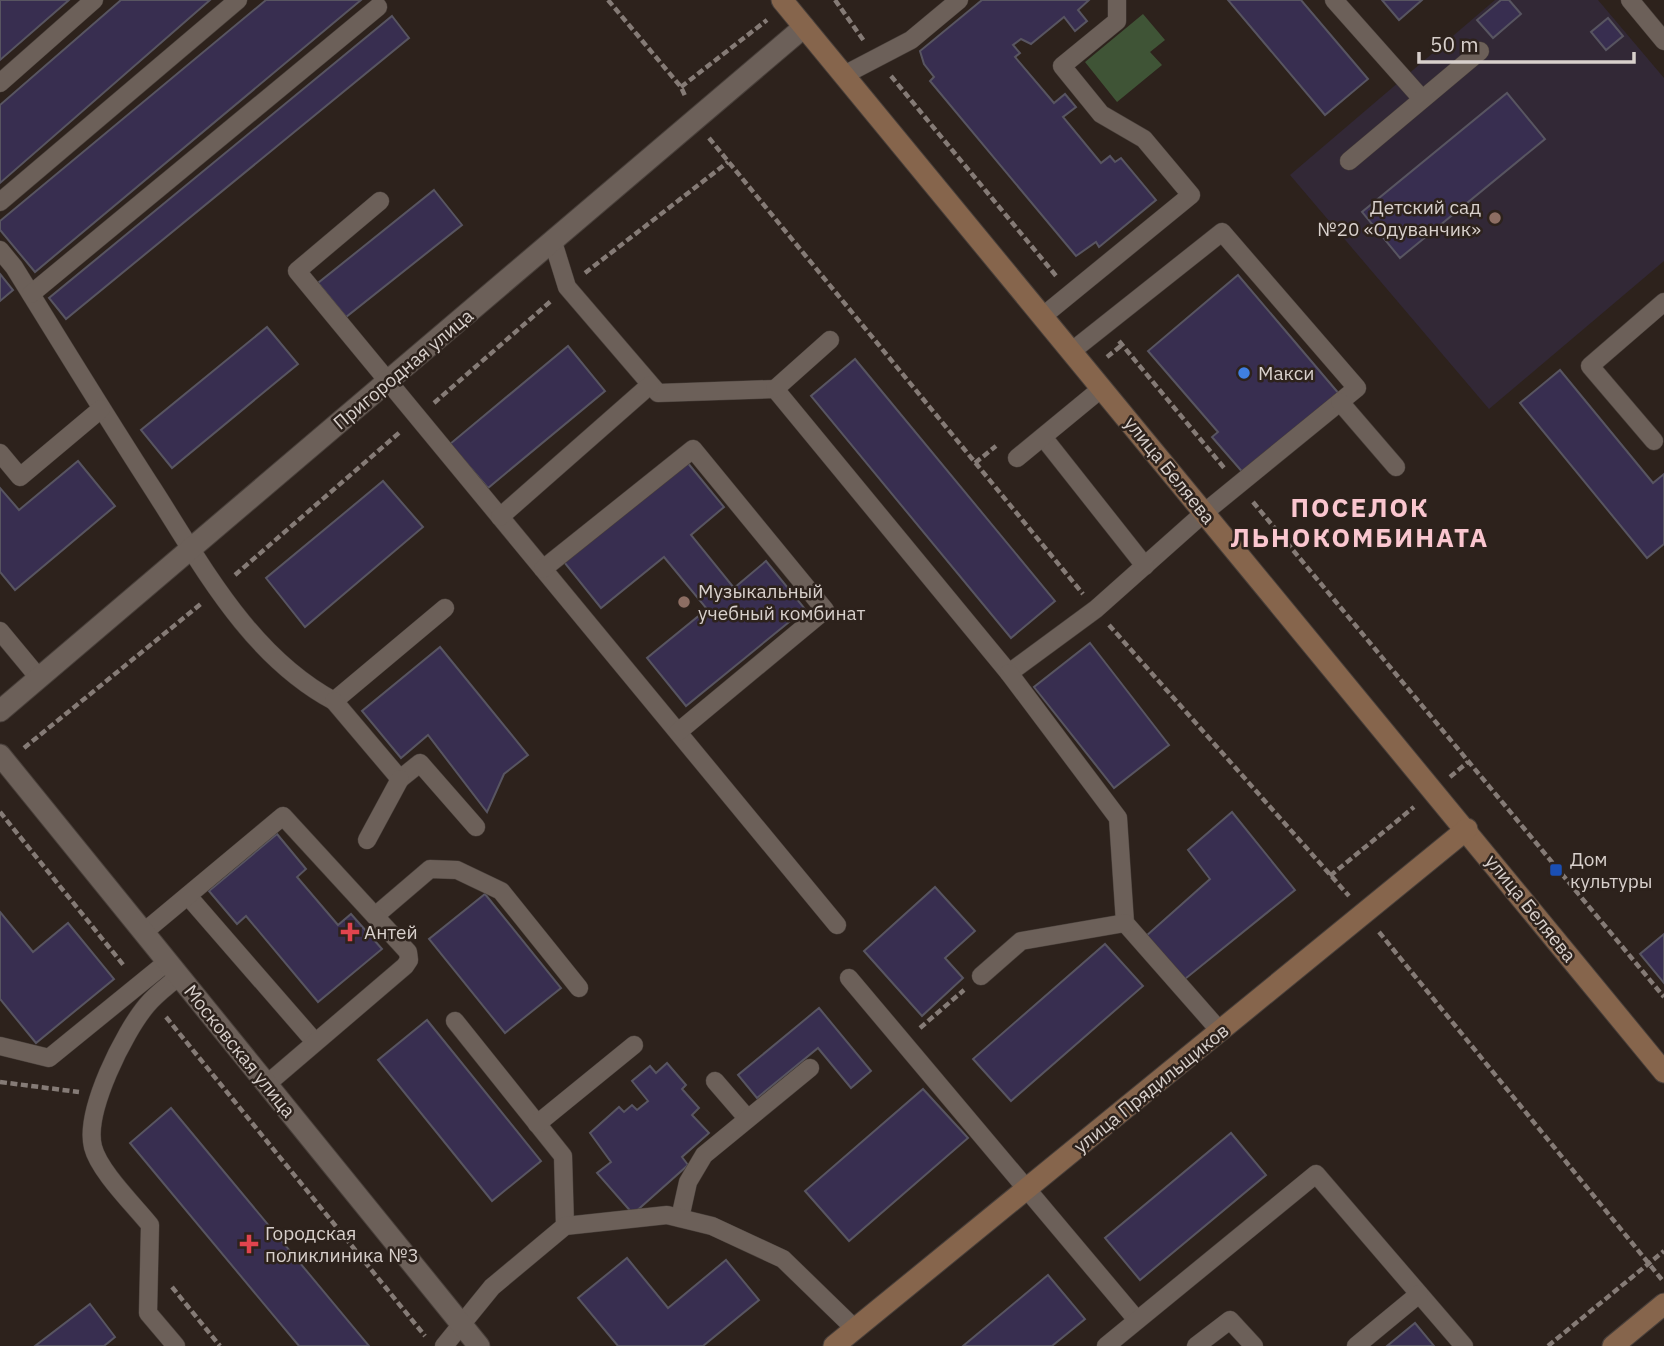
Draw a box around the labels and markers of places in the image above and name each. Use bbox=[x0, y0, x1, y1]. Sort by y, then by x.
place label: Детский сад №20 «Одуванчик» bbox=[1317, 195, 1481, 241]
marker: Детский сад №20 «Одуванчик» bbox=[1487, 210, 1503, 226]
place label: Макси bbox=[1258, 361, 1314, 385]
marker: Макси bbox=[1236, 365, 1252, 381]
place label: Музыкальный учебный комбинат bbox=[698, 579, 865, 625]
marker: Музыкальный учебный комбинат bbox=[676, 594, 692, 610]
place label: Дом культуры bbox=[1570, 847, 1653, 893]
marker: Дом культуры bbox=[1548, 862, 1564, 878]
place label: Антей bbox=[364, 920, 418, 944]
marker: Антей bbox=[342, 924, 358, 940]
place label: Городская поликлиника №3 bbox=[265, 1221, 419, 1267]
marker: Городская поликлиника №3 bbox=[239, 1234, 259, 1254]

